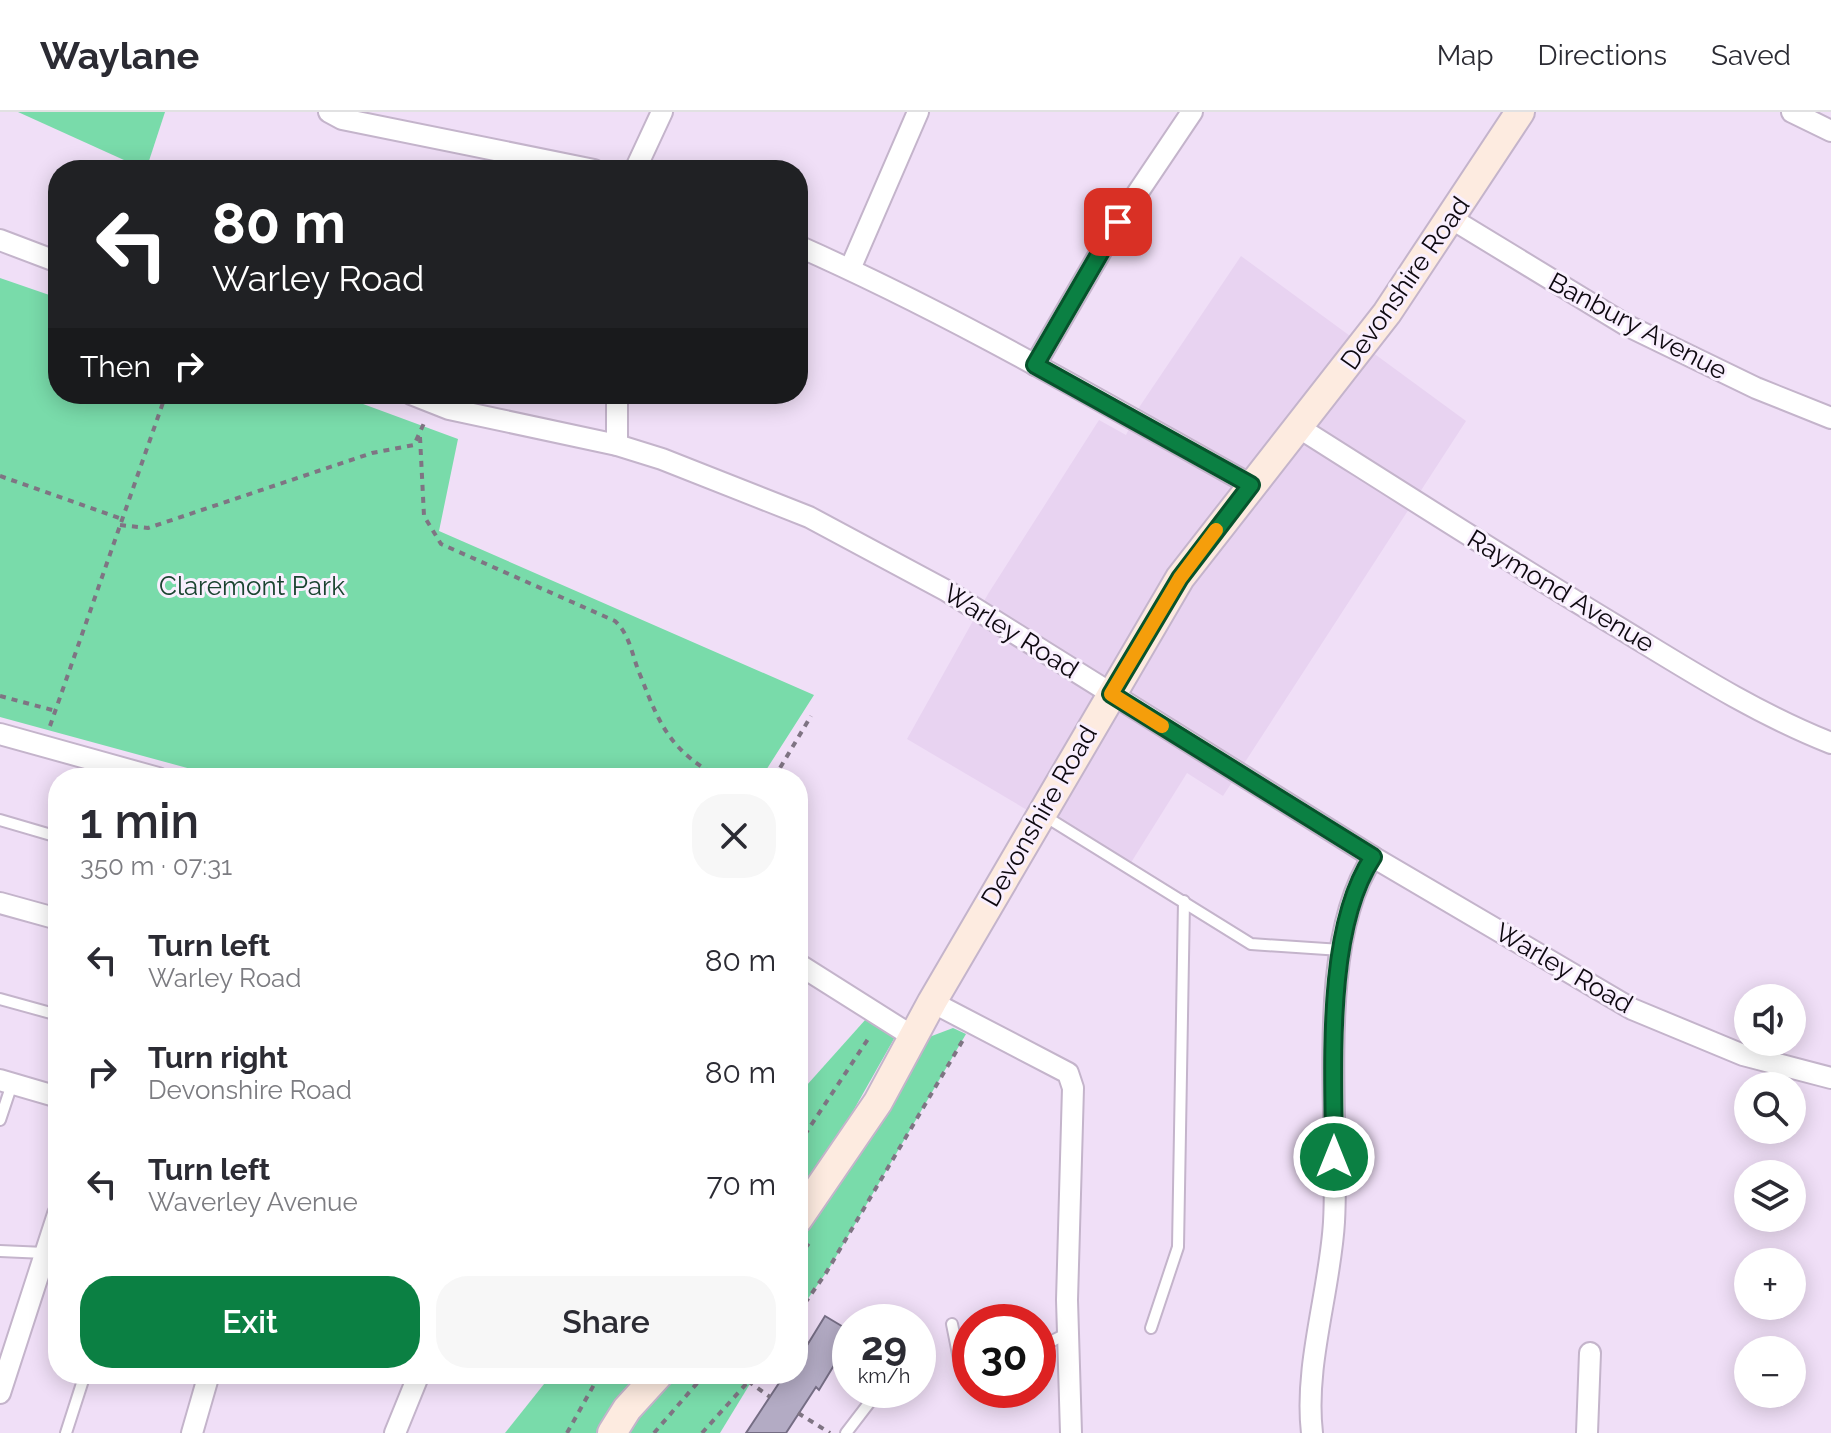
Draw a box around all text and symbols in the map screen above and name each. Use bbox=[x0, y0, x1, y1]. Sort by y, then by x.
text: Waylane bbox=[40, 33, 199, 78]
text: Map bbox=[1437, 39, 1494, 72]
text: Directions bbox=[1538, 39, 1667, 72]
text: Saved bbox=[1711, 39, 1791, 72]
pin bbox=[1084, 188, 1152, 256]
text: 80 m bbox=[212, 190, 346, 256]
street label: Devonshire Road bbox=[1334, 191, 1476, 375]
icon: left bbox=[80, 192, 184, 296]
icon: arrive bbox=[1096, 200, 1140, 244]
text: Warley Road bbox=[212, 257, 424, 299]
street label: Banbury Avenue bbox=[1544, 266, 1732, 386]
icon: right bbox=[167, 344, 211, 388]
text: Then bbox=[80, 349, 151, 384]
street label: Raymond Avenue bbox=[1462, 523, 1660, 659]
park label: Claremont Park bbox=[159, 571, 345, 601]
street label: Warley Road bbox=[938, 578, 1084, 684]
street label: Devonshire Road bbox=[975, 720, 1103, 912]
text: 1 min bbox=[80, 793, 199, 849]
button: close bbox=[692, 794, 776, 878]
text: 350 m · 07:31 bbox=[80, 851, 232, 881]
street label: Warley Road bbox=[1490, 917, 1638, 1019]
text: Turn left bbox=[148, 928, 270, 963]
icon: left bbox=[80, 938, 124, 982]
text: 80 m bbox=[705, 943, 776, 978]
text: Warley Road bbox=[148, 963, 301, 993]
map controls bbox=[1734, 984, 1806, 1408]
button: sound bbox=[1734, 984, 1806, 1056]
text: Turn right bbox=[148, 1040, 288, 1075]
icon: right bbox=[80, 1050, 124, 1094]
text: 80 m bbox=[705, 1055, 776, 1090]
button: search bbox=[1734, 1072, 1806, 1144]
text: Devonshire Road bbox=[148, 1075, 352, 1105]
position arrow bbox=[1292, 1115, 1376, 1199]
text: Turn left bbox=[148, 1152, 270, 1187]
button: layers bbox=[1734, 1160, 1806, 1232]
icon: left bbox=[80, 1162, 124, 1206]
text: 70 m bbox=[706, 1167, 776, 1202]
text: Waverley Avenue bbox=[148, 1187, 358, 1217]
button: + bbox=[1734, 1248, 1806, 1320]
button: Exit bbox=[80, 1276, 420, 1368]
button: Share bbox=[436, 1276, 776, 1368]
speed limit sign: 30 bbox=[952, 1304, 1056, 1408]
text: 29 bbox=[861, 1322, 907, 1369]
button: − bbox=[1734, 1336, 1806, 1408]
text: km/h bbox=[858, 1364, 910, 1388]

